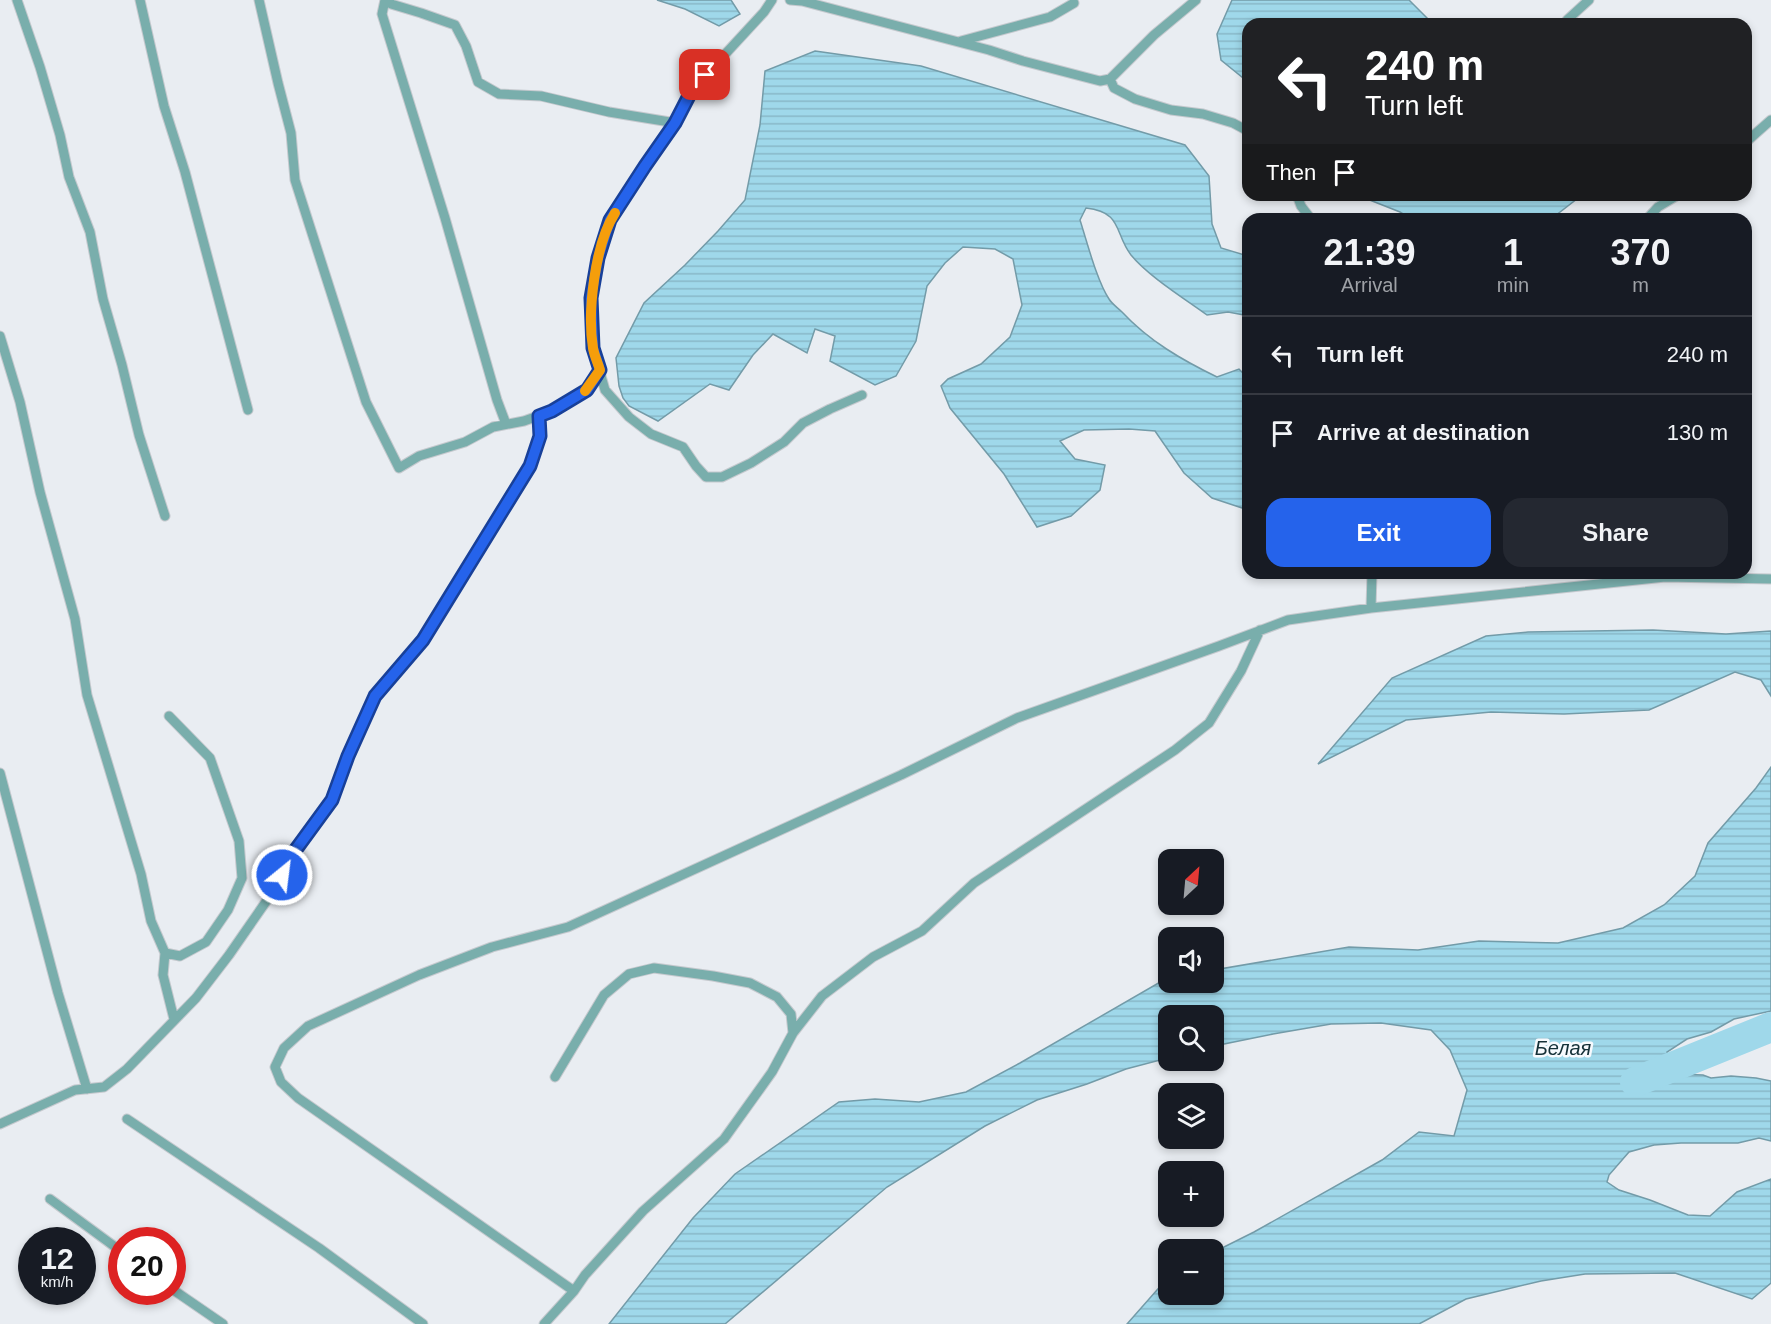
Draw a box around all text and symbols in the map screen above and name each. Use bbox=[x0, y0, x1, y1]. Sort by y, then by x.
icon: left bbox=[1266, 42, 1344, 120]
text: 240 m bbox=[1365, 42, 1484, 89]
pin bbox=[679, 49, 730, 100]
icon: arrive bbox=[688, 58, 721, 91]
text: Turn left bbox=[1365, 91, 1463, 121]
icon: arrive bbox=[1328, 156, 1361, 189]
text: Then bbox=[1266, 160, 1316, 185]
text: 21:39 bbox=[1323, 232, 1415, 273]
text: 1 bbox=[1503, 232, 1523, 273]
text: 370 bbox=[1610, 232, 1671, 273]
text: Arrival bbox=[1341, 274, 1398, 296]
text: min bbox=[1497, 274, 1529, 296]
text: m bbox=[1632, 274, 1649, 296]
icon: left bbox=[1266, 339, 1299, 372]
text: Turn left bbox=[1317, 342, 1403, 367]
text: 240 m bbox=[1667, 342, 1728, 367]
icon: arrive bbox=[1266, 417, 1299, 450]
text: Arrive at destination bbox=[1317, 420, 1530, 445]
text: 130 m bbox=[1667, 420, 1728, 445]
button: Exit bbox=[1266, 498, 1491, 567]
button: Share bbox=[1503, 498, 1728, 567]
position arrow bbox=[250, 843, 314, 907]
north arrow bbox=[1158, 849, 1224, 915]
map controls bbox=[1158, 849, 1224, 1305]
button: sound bbox=[1158, 927, 1224, 993]
button: search bbox=[1158, 1005, 1224, 1071]
water label: Белая bbox=[1535, 1037, 1592, 1059]
button: layers bbox=[1158, 1083, 1224, 1149]
button: + bbox=[1158, 1161, 1224, 1227]
speed limit sign: 20 bbox=[108, 1227, 186, 1305]
button: − bbox=[1158, 1239, 1224, 1305]
text: 12 bbox=[40, 1242, 74, 1275]
text: km/h bbox=[41, 1273, 73, 1290]

